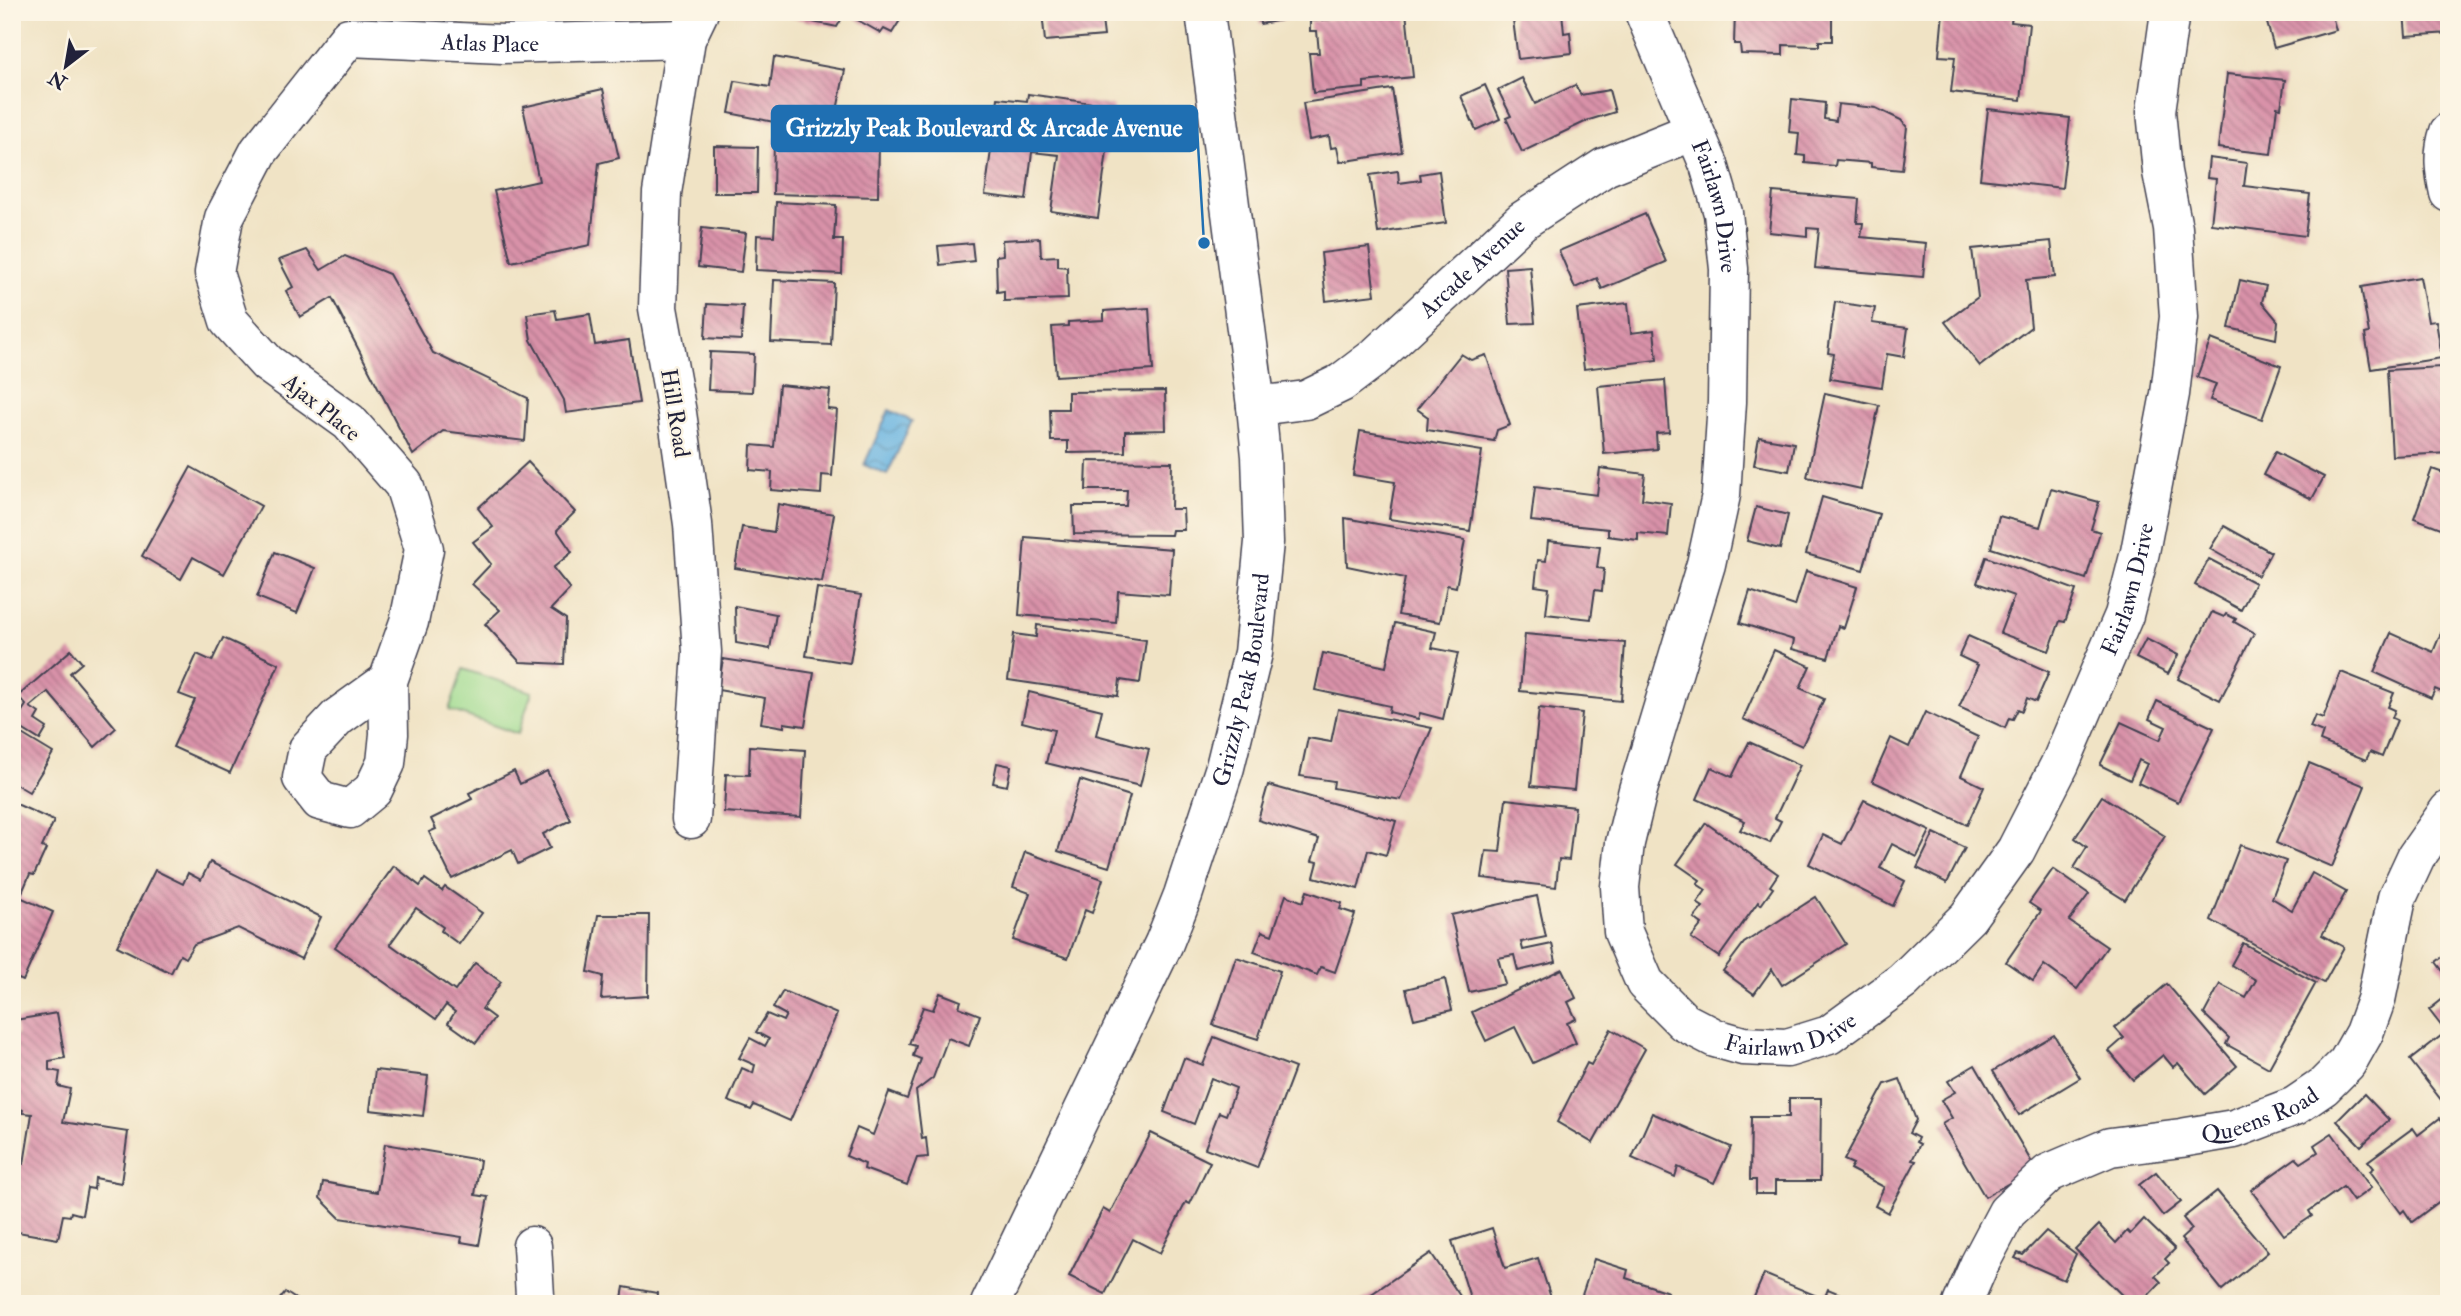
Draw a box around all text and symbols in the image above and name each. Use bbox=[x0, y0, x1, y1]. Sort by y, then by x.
street label: Atlas Place bbox=[439, 27, 540, 59]
north arrow bbox=[32, 32, 102, 102]
text: N bbox=[43, 65, 72, 95]
callout: Grizzly Peak Boulevard & Arcade Avenue bbox=[772, 106, 1197, 151]
text: Grizzly Peak Boulevard & Arcade Avenue bbox=[786, 113, 1182, 144]
street label: Fairlawn Drive bbox=[1685, 135, 1743, 275]
street label: Arcade Avenue bbox=[1412, 211, 1532, 325]
street label: Ajax Place bbox=[276, 366, 367, 448]
street label: Hill Road bbox=[654, 367, 697, 460]
street label: Fairlawn Drive bbox=[2094, 520, 2160, 660]
street label: Grizzly Peak Boulevard bbox=[1206, 572, 1276, 790]
street label: Fairlawn Drive bbox=[1721, 1006, 1863, 1063]
street label: Queens Road bbox=[2199, 1080, 2324, 1149]

